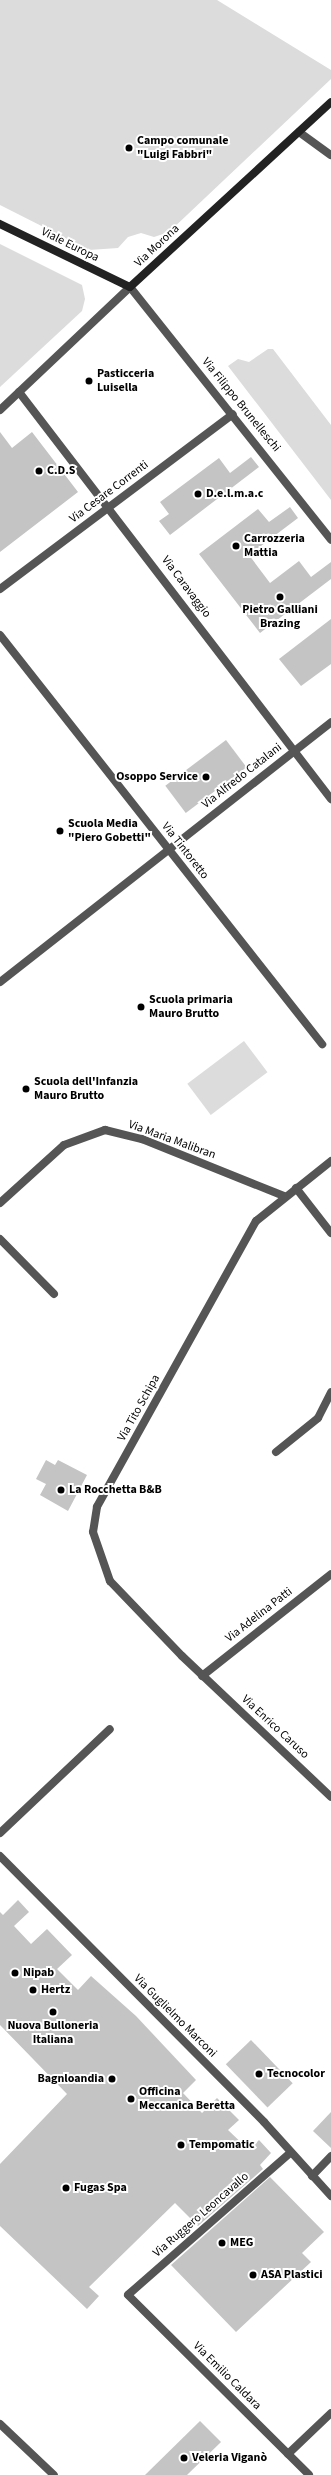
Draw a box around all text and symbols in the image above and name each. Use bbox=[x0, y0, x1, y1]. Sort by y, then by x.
place label: Campo comunale "Luigi Fabbri" bbox=[137, 134, 228, 162]
marker: Campo comunale "Luigi Fabbri" bbox=[124, 143, 134, 153]
street label: Via Morona bbox=[132, 222, 182, 270]
street label: Viale Europa bbox=[39, 225, 101, 265]
street label: Via Filippo Brunelleschi bbox=[199, 355, 283, 455]
place label: Pasticceria Luisella bbox=[97, 367, 154, 395]
marker: Pasticceria Luisella bbox=[84, 376, 94, 386]
street label: Via Cesare Correnti bbox=[67, 458, 151, 526]
place label: C.D.S bbox=[47, 464, 75, 478]
marker: C.D.S bbox=[34, 466, 44, 476]
place label: D.e.l.m.a.c bbox=[206, 487, 263, 501]
marker: D.e.l.m.a.c bbox=[193, 489, 203, 499]
place label: Carrozzeria Mattia bbox=[244, 532, 305, 560]
marker: Carrozzeria Mattia bbox=[231, 541, 241, 551]
street label: Via Caravaggio bbox=[158, 553, 214, 621]
marker: Pietro Galliani Brazing bbox=[275, 592, 285, 602]
place label: Pietro Galliani Brazing bbox=[242, 603, 318, 631]
street label: Via Alfredo Catalani bbox=[199, 740, 285, 812]
place label: Osoppo Service bbox=[116, 770, 198, 784]
marker: Osoppo Service bbox=[201, 772, 211, 782]
place label: Scuola Media "Piero Gobetti" bbox=[68, 817, 151, 845]
street label: Via Tintoretto bbox=[158, 820, 212, 882]
marker: Scuola Media "Piero Gobetti" bbox=[55, 826, 65, 836]
place label: Scuola primaria Mauro Brutto bbox=[149, 993, 233, 1021]
marker: Scuola primaria Mauro Brutto bbox=[136, 1002, 146, 1012]
place label: Scuola dell'Infanzia Mauro Brutto bbox=[34, 1075, 138, 1103]
marker: Scuola dell'Infanzia Mauro Brutto bbox=[21, 1084, 31, 1094]
street label: Via Maria Malibran bbox=[126, 1118, 218, 1162]
street label: Via Tito Schipa bbox=[115, 1372, 163, 1444]
place label: La Rocchetta B&B bbox=[69, 1483, 162, 1497]
marker: La Rocchetta B&B bbox=[56, 1485, 66, 1495]
street label: Via Adelina Patti bbox=[223, 1584, 295, 1646]
street label: Via Enrico Caruso bbox=[238, 1692, 312, 1762]
place label: Nipab bbox=[23, 1966, 54, 1980]
marker: Nipab bbox=[10, 1968, 20, 1978]
street label: Via Guglielmo Marconi bbox=[130, 1971, 220, 2061]
place label: Hertz bbox=[41, 1983, 70, 1997]
marker: Hertz bbox=[28, 1985, 38, 1995]
marker: Nuova Bulloneria Italiana bbox=[48, 2007, 58, 2017]
place label: Nuova Bulloneria Italiana bbox=[7, 2019, 99, 2047]
place label: Tecnocolor bbox=[267, 2067, 325, 2081]
marker: Tecnocolor bbox=[254, 2069, 264, 2079]
place label: Bagnloandia bbox=[37, 2072, 104, 2086]
marker: Bagnloandia bbox=[107, 2074, 117, 2084]
place label: Officina Meccanica Beretta bbox=[139, 2085, 235, 2113]
marker: Officina Meccanica Beretta bbox=[126, 2094, 136, 2104]
place label: Tempomatic bbox=[189, 2138, 255, 2152]
marker: Tempomatic bbox=[176, 2140, 186, 2150]
street label: Via Ruggero Leoncavallo bbox=[150, 2170, 252, 2260]
place label: Fugas Spa bbox=[74, 2181, 127, 2195]
marker: Fugas Spa bbox=[61, 2183, 71, 2193]
place label: MEG bbox=[230, 2236, 253, 2250]
marker: MEG bbox=[217, 2238, 227, 2248]
place label: ASA Plastici bbox=[261, 2268, 323, 2282]
marker: ASA Plastici bbox=[248, 2270, 258, 2280]
street label: Via Emilio Caldara bbox=[190, 2339, 264, 2413]
place label: Veleria Viganò bbox=[192, 2451, 267, 2465]
marker: Veleria Viganò bbox=[179, 2453, 189, 2463]

